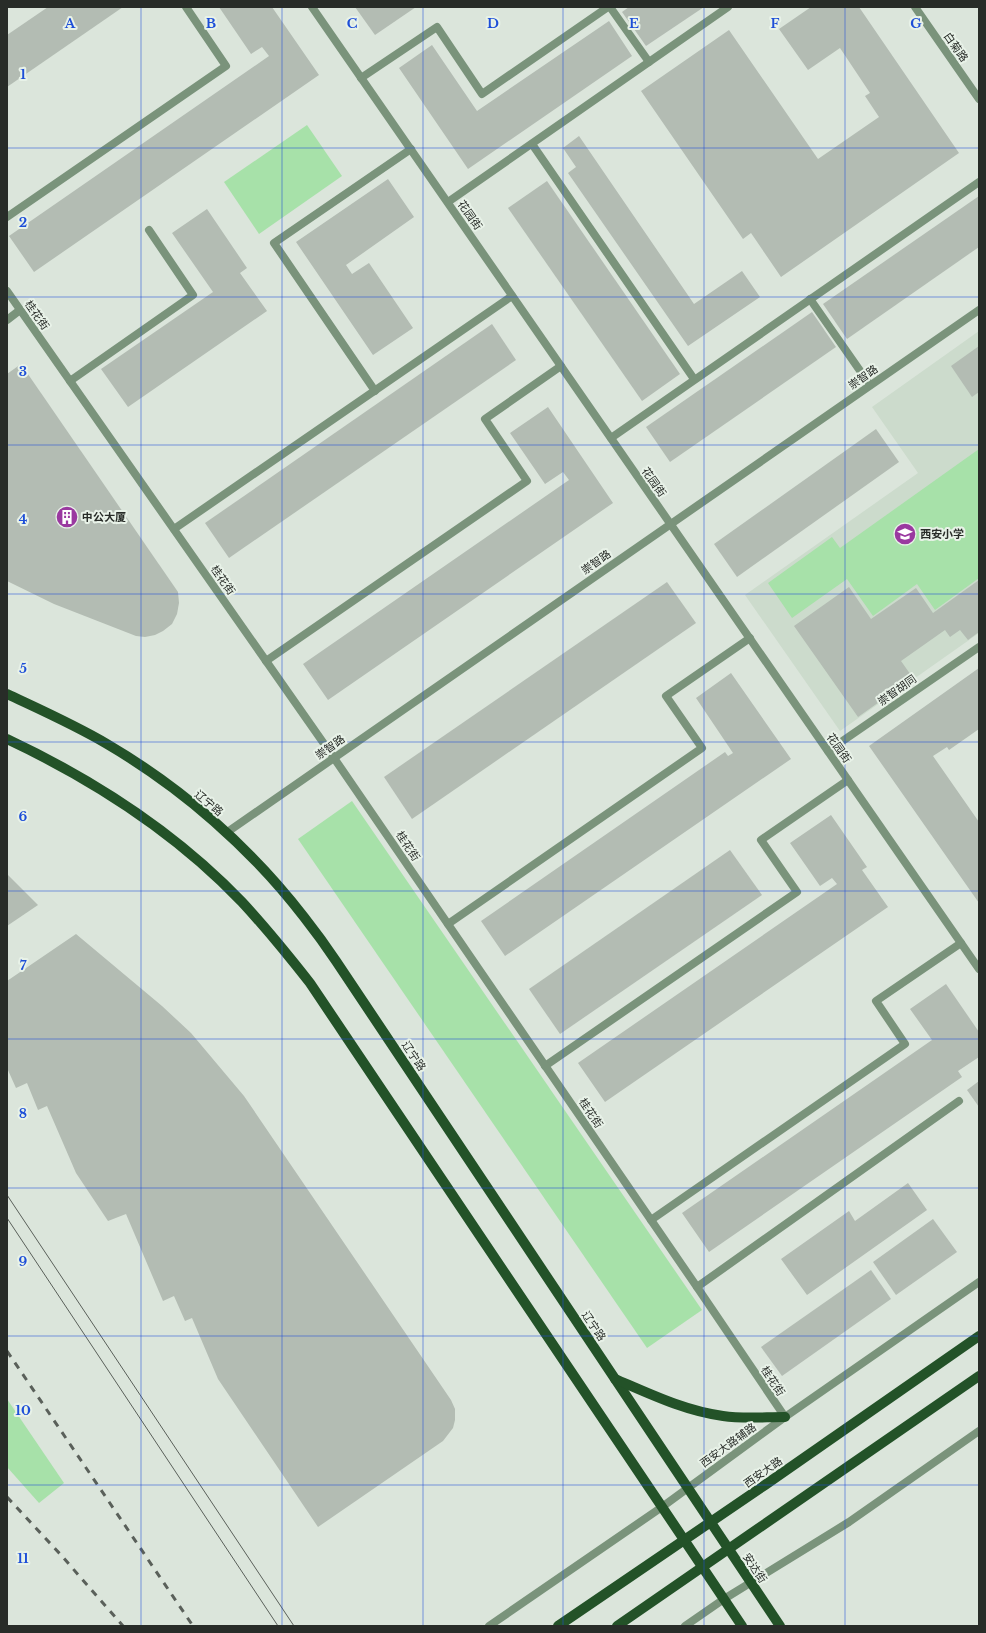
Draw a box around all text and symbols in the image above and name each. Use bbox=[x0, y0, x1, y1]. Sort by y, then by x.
text: A bbox=[64, 15, 76, 32]
text: B bbox=[206, 15, 216, 32]
text: C bbox=[347, 15, 358, 32]
text: D bbox=[487, 15, 499, 32]
text: E bbox=[629, 15, 639, 32]
text: F bbox=[771, 15, 780, 32]
text: G bbox=[910, 15, 922, 32]
street label: 白菊路 bbox=[941, 29, 971, 65]
text: 1 bbox=[20, 66, 26, 83]
street label: 花园街 bbox=[455, 197, 485, 233]
text: 2 bbox=[19, 214, 27, 231]
street label: 桂花街 bbox=[22, 297, 52, 333]
street label: 崇智路 bbox=[845, 362, 881, 392]
text: 3 bbox=[19, 363, 27, 380]
street label: 花园街 bbox=[639, 464, 669, 500]
building icon: 中公大厦 bbox=[54, 504, 80, 530]
place label: 中公大厦 bbox=[82, 510, 126, 524]
text: 4 bbox=[19, 511, 28, 528]
school or university icon: 西安小学 bbox=[892, 521, 918, 547]
place label: 西安小学 bbox=[920, 527, 964, 541]
street label: 崇智路 bbox=[578, 547, 614, 577]
street label: 桂花街 bbox=[208, 562, 238, 598]
text: 5 bbox=[19, 660, 27, 677]
street label: 崇智胡同 bbox=[875, 672, 919, 708]
street label: 花园街 bbox=[824, 730, 854, 766]
street label: 崇智路 bbox=[312, 732, 348, 762]
street label: 辽宁路 bbox=[192, 787, 226, 819]
text: 6 bbox=[19, 808, 28, 825]
street label: 桂花街 bbox=[393, 828, 423, 864]
text: 7 bbox=[20, 957, 27, 974]
street label: 辽宁路 bbox=[399, 1038, 429, 1074]
street label: 桂花街 bbox=[576, 1095, 606, 1131]
text: 8 bbox=[19, 1105, 27, 1122]
text: 9 bbox=[19, 1253, 28, 1270]
street label: 辽宁路 bbox=[579, 1308, 609, 1344]
street label: 桂花街 bbox=[758, 1363, 788, 1399]
text: 10 bbox=[15, 1402, 31, 1419]
street label: 西安大路辅路 bbox=[697, 1420, 759, 1470]
street label: 西安大路 bbox=[741, 1454, 785, 1490]
text: 11 bbox=[17, 1550, 29, 1567]
street label: 安达街 bbox=[740, 1550, 770, 1586]

